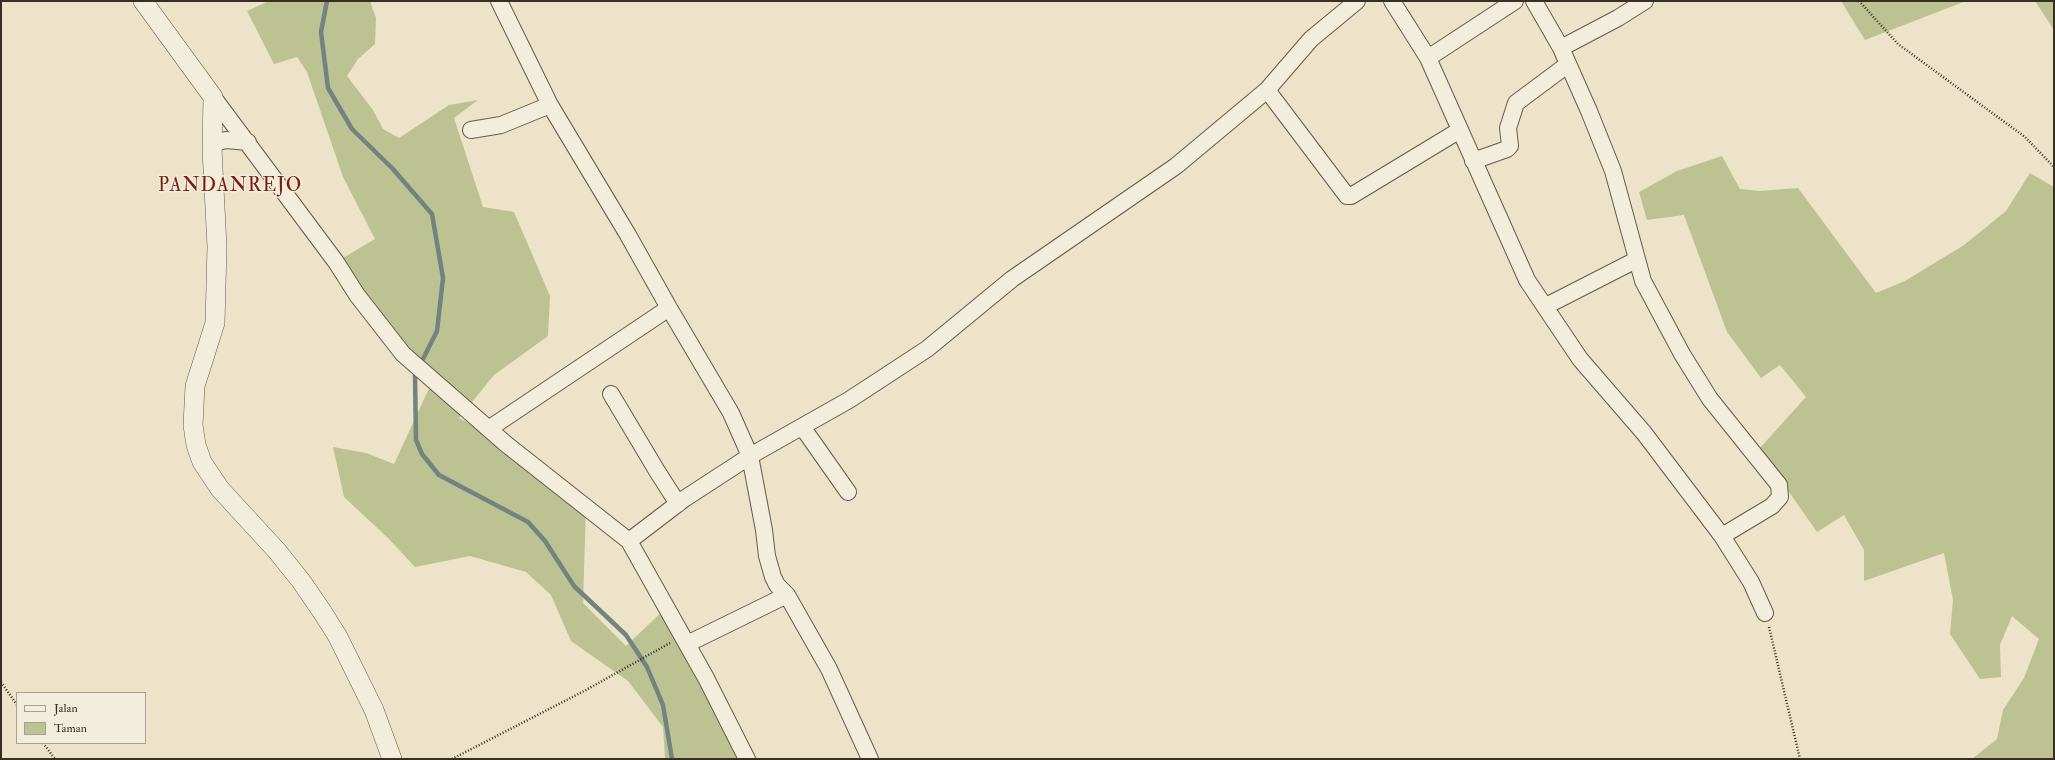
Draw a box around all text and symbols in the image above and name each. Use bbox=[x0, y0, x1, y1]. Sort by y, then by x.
district label: PANDANREJO bbox=[158, 176, 302, 198]
legend bbox=[16, 692, 146, 744]
text: Jalan bbox=[54, 701, 78, 716]
text: Taman bbox=[54, 721, 87, 736]

